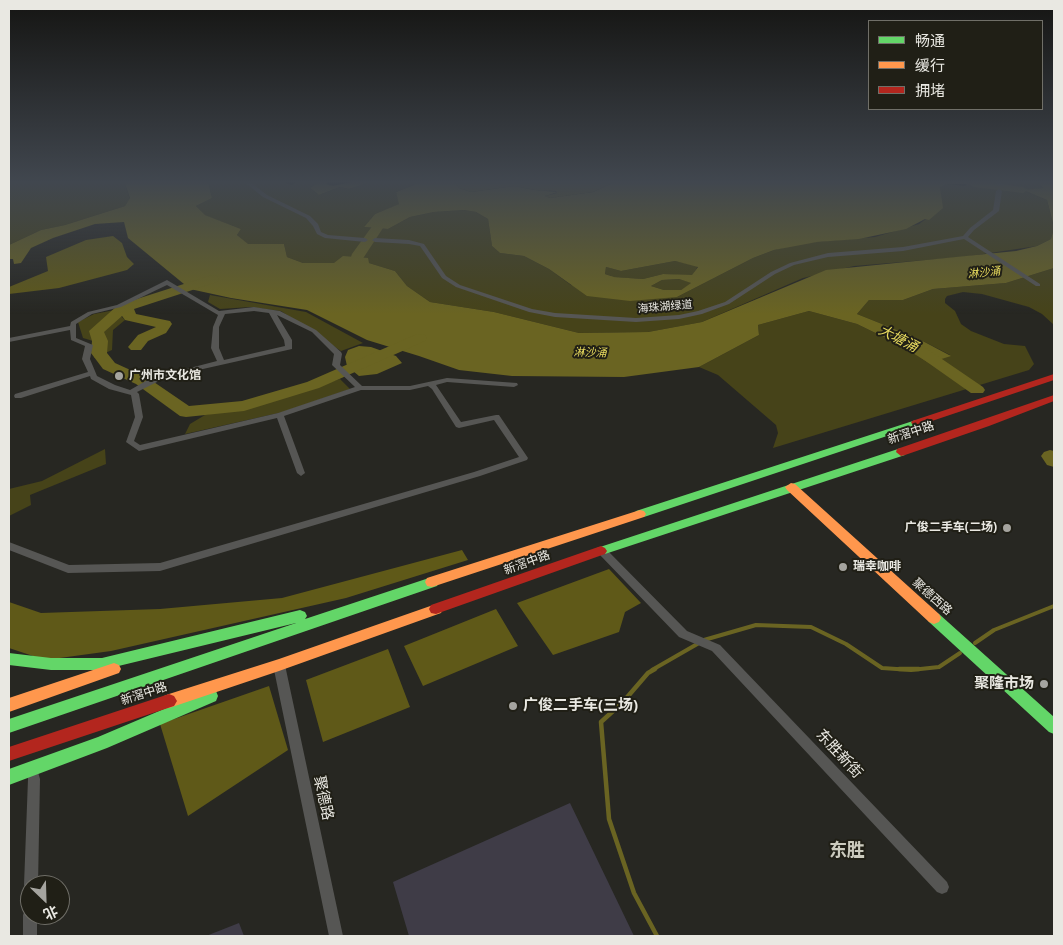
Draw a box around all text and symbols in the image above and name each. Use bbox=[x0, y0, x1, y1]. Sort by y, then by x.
legend bbox=[868, 20, 1043, 110]
text: 畅通 bbox=[915, 30, 945, 50]
text: 缓行 bbox=[915, 55, 945, 75]
text: 拥堵 bbox=[915, 80, 945, 100]
water label: 淋沙涌 bbox=[967, 265, 1001, 281]
street label: 海珠湖绿道 bbox=[637, 298, 693, 316]
water label: 大塘涌 bbox=[875, 322, 921, 356]
water label: 淋沙涌 bbox=[573, 346, 607, 360]
place label: 广州市文化馆 bbox=[129, 369, 201, 383]
marker: 广州市文化馆 bbox=[113, 370, 125, 382]
street label: 新滘中路 bbox=[886, 419, 936, 447]
place label: 广俊二手车(二场) bbox=[905, 521, 997, 535]
marker: 广俊二手车(二场) bbox=[1001, 522, 1013, 534]
street label: 新滘中路 bbox=[502, 548, 552, 578]
place label: 瑞幸咖啡 bbox=[853, 560, 901, 574]
marker: 瑞幸咖啡 bbox=[837, 561, 849, 573]
street label: 聚德西路 bbox=[909, 576, 955, 618]
place label: 聚隆市场 bbox=[974, 675, 1034, 693]
marker: 聚隆市场 bbox=[1038, 678, 1050, 690]
street label: 新滘中路 bbox=[119, 680, 169, 708]
place label: 广俊二手车(三场) bbox=[523, 697, 638, 715]
marker: 广俊二手车(三场) bbox=[507, 700, 519, 712]
street label: 东胜新街 bbox=[812, 726, 866, 782]
street label: 聚德路 bbox=[310, 774, 336, 822]
district label: 东胜 bbox=[829, 840, 865, 862]
north arrow bbox=[20, 875, 70, 925]
text: 北 bbox=[41, 902, 61, 925]

